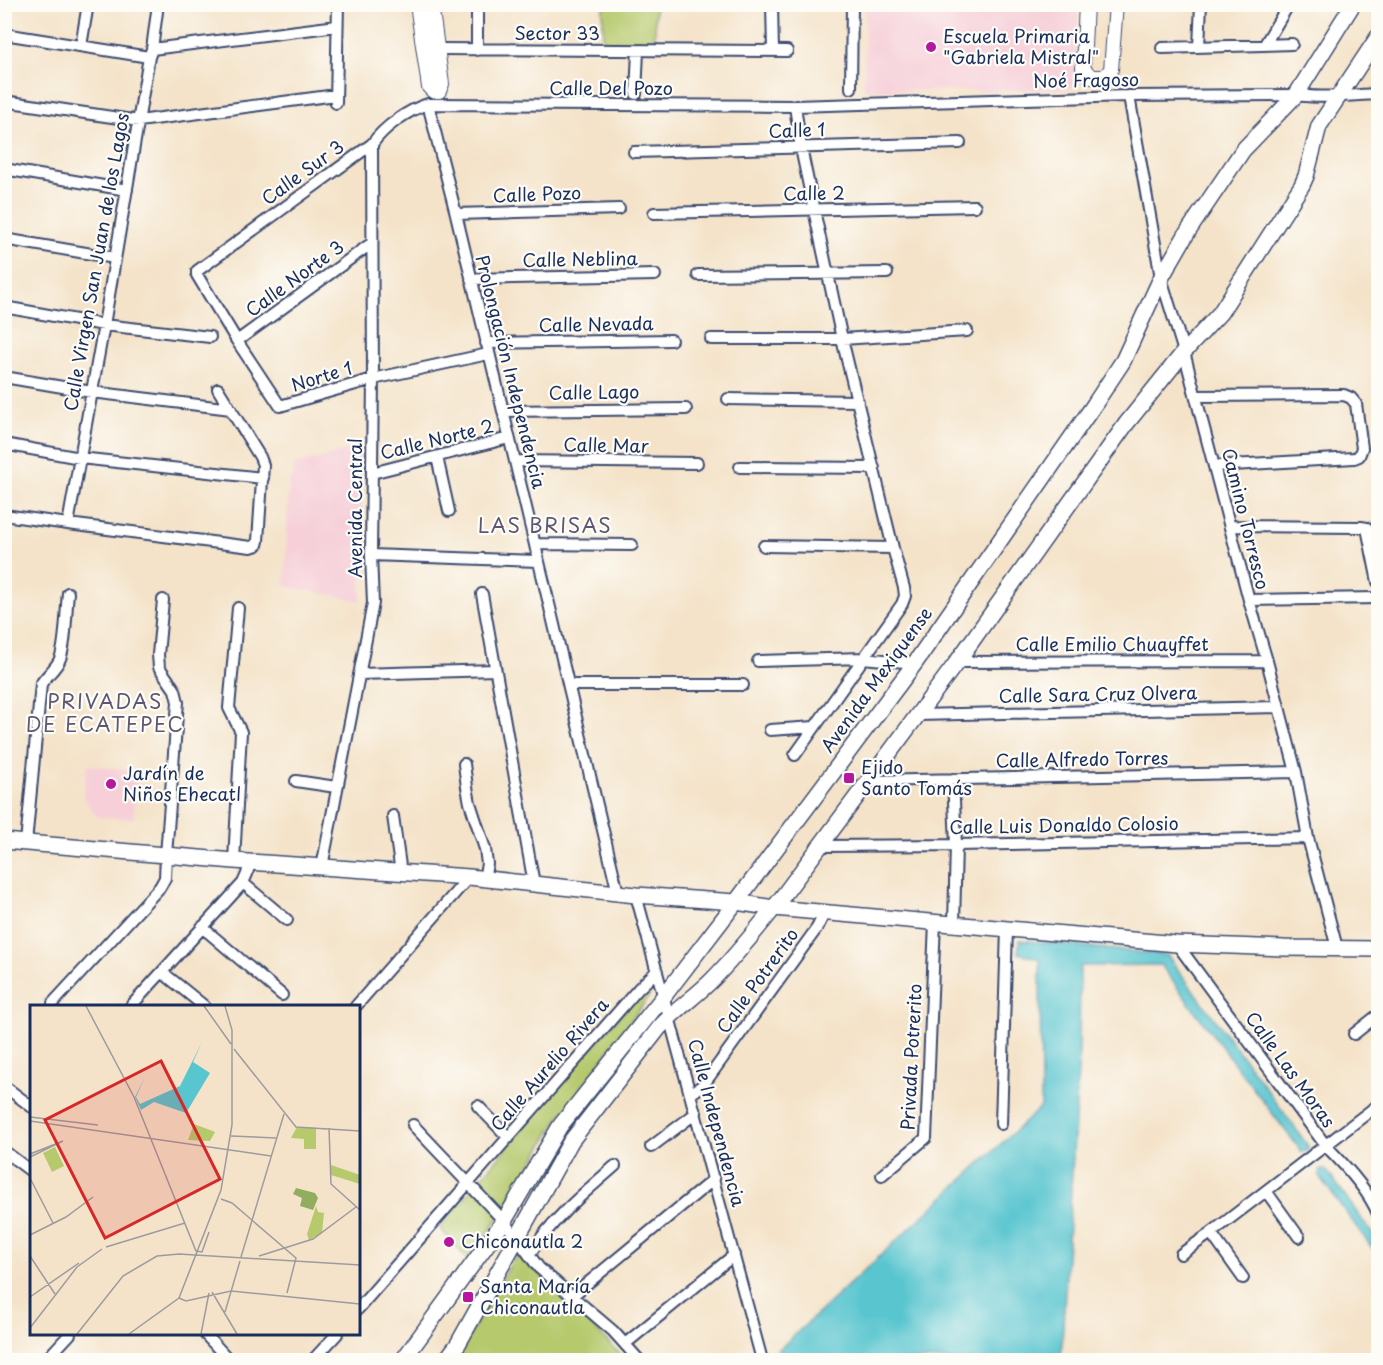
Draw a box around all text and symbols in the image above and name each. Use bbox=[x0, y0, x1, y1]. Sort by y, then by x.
street label: Sector 33 bbox=[514, 19, 600, 46]
place label: Escuela Primaria "Gabriela Mistral" bbox=[943, 22, 1099, 70]
marker: Escuela Primaria "Gabriela Mistral" bbox=[924, 40, 938, 54]
street label: Noé Fragoso bbox=[1033, 65, 1139, 94]
street label: Calle Del Pozo bbox=[549, 74, 673, 101]
street label: Calle Virgen San Juan de los Lagos bbox=[56, 110, 135, 413]
street label: Calle 1 bbox=[768, 115, 826, 144]
street label: Calle Sur 3 bbox=[255, 133, 349, 211]
street label: Calle Pozo bbox=[492, 178, 582, 209]
street label: Calle 2 bbox=[783, 178, 845, 207]
street label: Calle Norte 3 bbox=[239, 233, 349, 323]
street label: Calle Neblina bbox=[522, 244, 639, 273]
street label: Prolongación Independencia bbox=[469, 252, 554, 491]
street label: Calle Nevada bbox=[538, 309, 654, 338]
street label: Norte 1 bbox=[288, 353, 356, 398]
street label: Calle Lago bbox=[548, 377, 639, 406]
street label: Calle Norte 2 bbox=[377, 411, 496, 466]
street label: Calle Mar bbox=[563, 430, 650, 459]
street label: Avenida Central bbox=[341, 438, 368, 578]
street label: Camino Torresco bbox=[1216, 445, 1277, 592]
district label: LAS BRISAS bbox=[478, 510, 612, 540]
street label: Avenida Mexiquense bbox=[814, 600, 938, 758]
street label: Calle Emilio Chuayffet bbox=[1015, 630, 1209, 657]
street label: Calle Sara Cruz Olvera bbox=[999, 678, 1197, 709]
district label: PRIVADAS DE ECATEPEC bbox=[26, 686, 184, 739]
street label: Calle Alfredo Torres bbox=[995, 743, 1169, 774]
place label: Ejido Santo Tomás bbox=[861, 753, 972, 801]
place label: Jardín de Niños Ehecatl bbox=[123, 759, 241, 807]
marker: Ejido Santo Tomás bbox=[842, 771, 856, 785]
marker: Jardín de Niños Ehecatl bbox=[104, 777, 118, 791]
street label: Calle Luis Donaldo Colosio bbox=[949, 809, 1179, 840]
street label: Calle Potrerito bbox=[709, 922, 804, 1038]
street label: Privada Potrerito bbox=[893, 983, 928, 1131]
street label: Calle Aurelio Rivera bbox=[483, 991, 614, 1137]
inset map bbox=[30, 1005, 360, 1335]
street label: Calle Las Moras bbox=[1240, 1005, 1343, 1133]
street label: Calle Independencia bbox=[682, 1036, 753, 1210]
place label: Chiconautla 2 bbox=[461, 1227, 583, 1254]
marker: Chiconautla 2 bbox=[442, 1235, 456, 1249]
place label: Santa María Chiconautla bbox=[480, 1272, 591, 1320]
marker: Santa María Chiconautla bbox=[461, 1290, 475, 1304]

